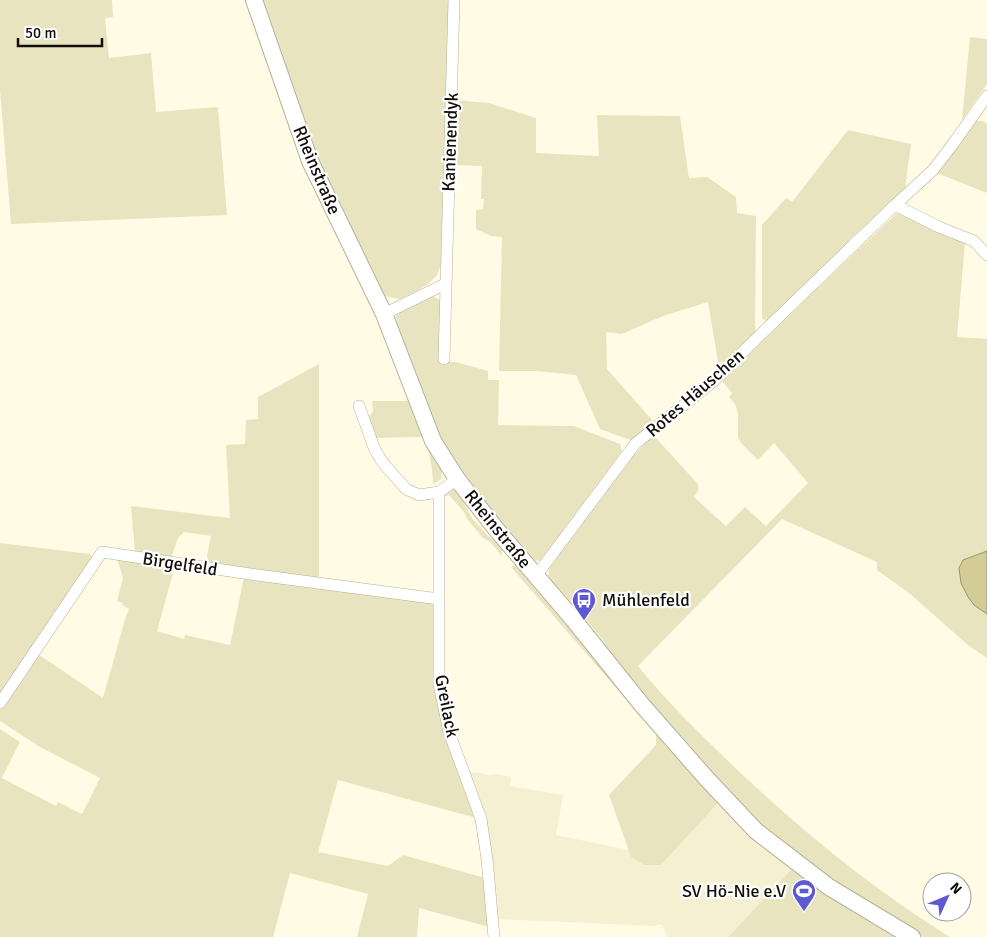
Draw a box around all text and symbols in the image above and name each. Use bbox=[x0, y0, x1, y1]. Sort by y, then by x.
scale bar bbox=[18, 15, 101, 47]
text: 50 m bbox=[25, 24, 56, 42]
street label: Kanienendyk bbox=[437, 92, 463, 192]
street label: Rheinstraße bbox=[288, 122, 346, 218]
street label: Rotes Häuschen bbox=[641, 344, 749, 442]
street label: Rheinstraße bbox=[460, 485, 536, 573]
street label: Birgelfeld bbox=[141, 547, 219, 581]
bus stop icon: Mühlenfeld bbox=[571, 587, 597, 621]
place label: Mühlenfeld bbox=[602, 589, 690, 611]
street label: Greilack bbox=[430, 673, 464, 739]
north arrow bbox=[922, 872, 972, 922]
sports icon: SV Hö-Nie e.V bbox=[791, 878, 817, 912]
text: N bbox=[946, 879, 965, 898]
place label: SV Hö-Nie e.V bbox=[682, 880, 787, 902]

